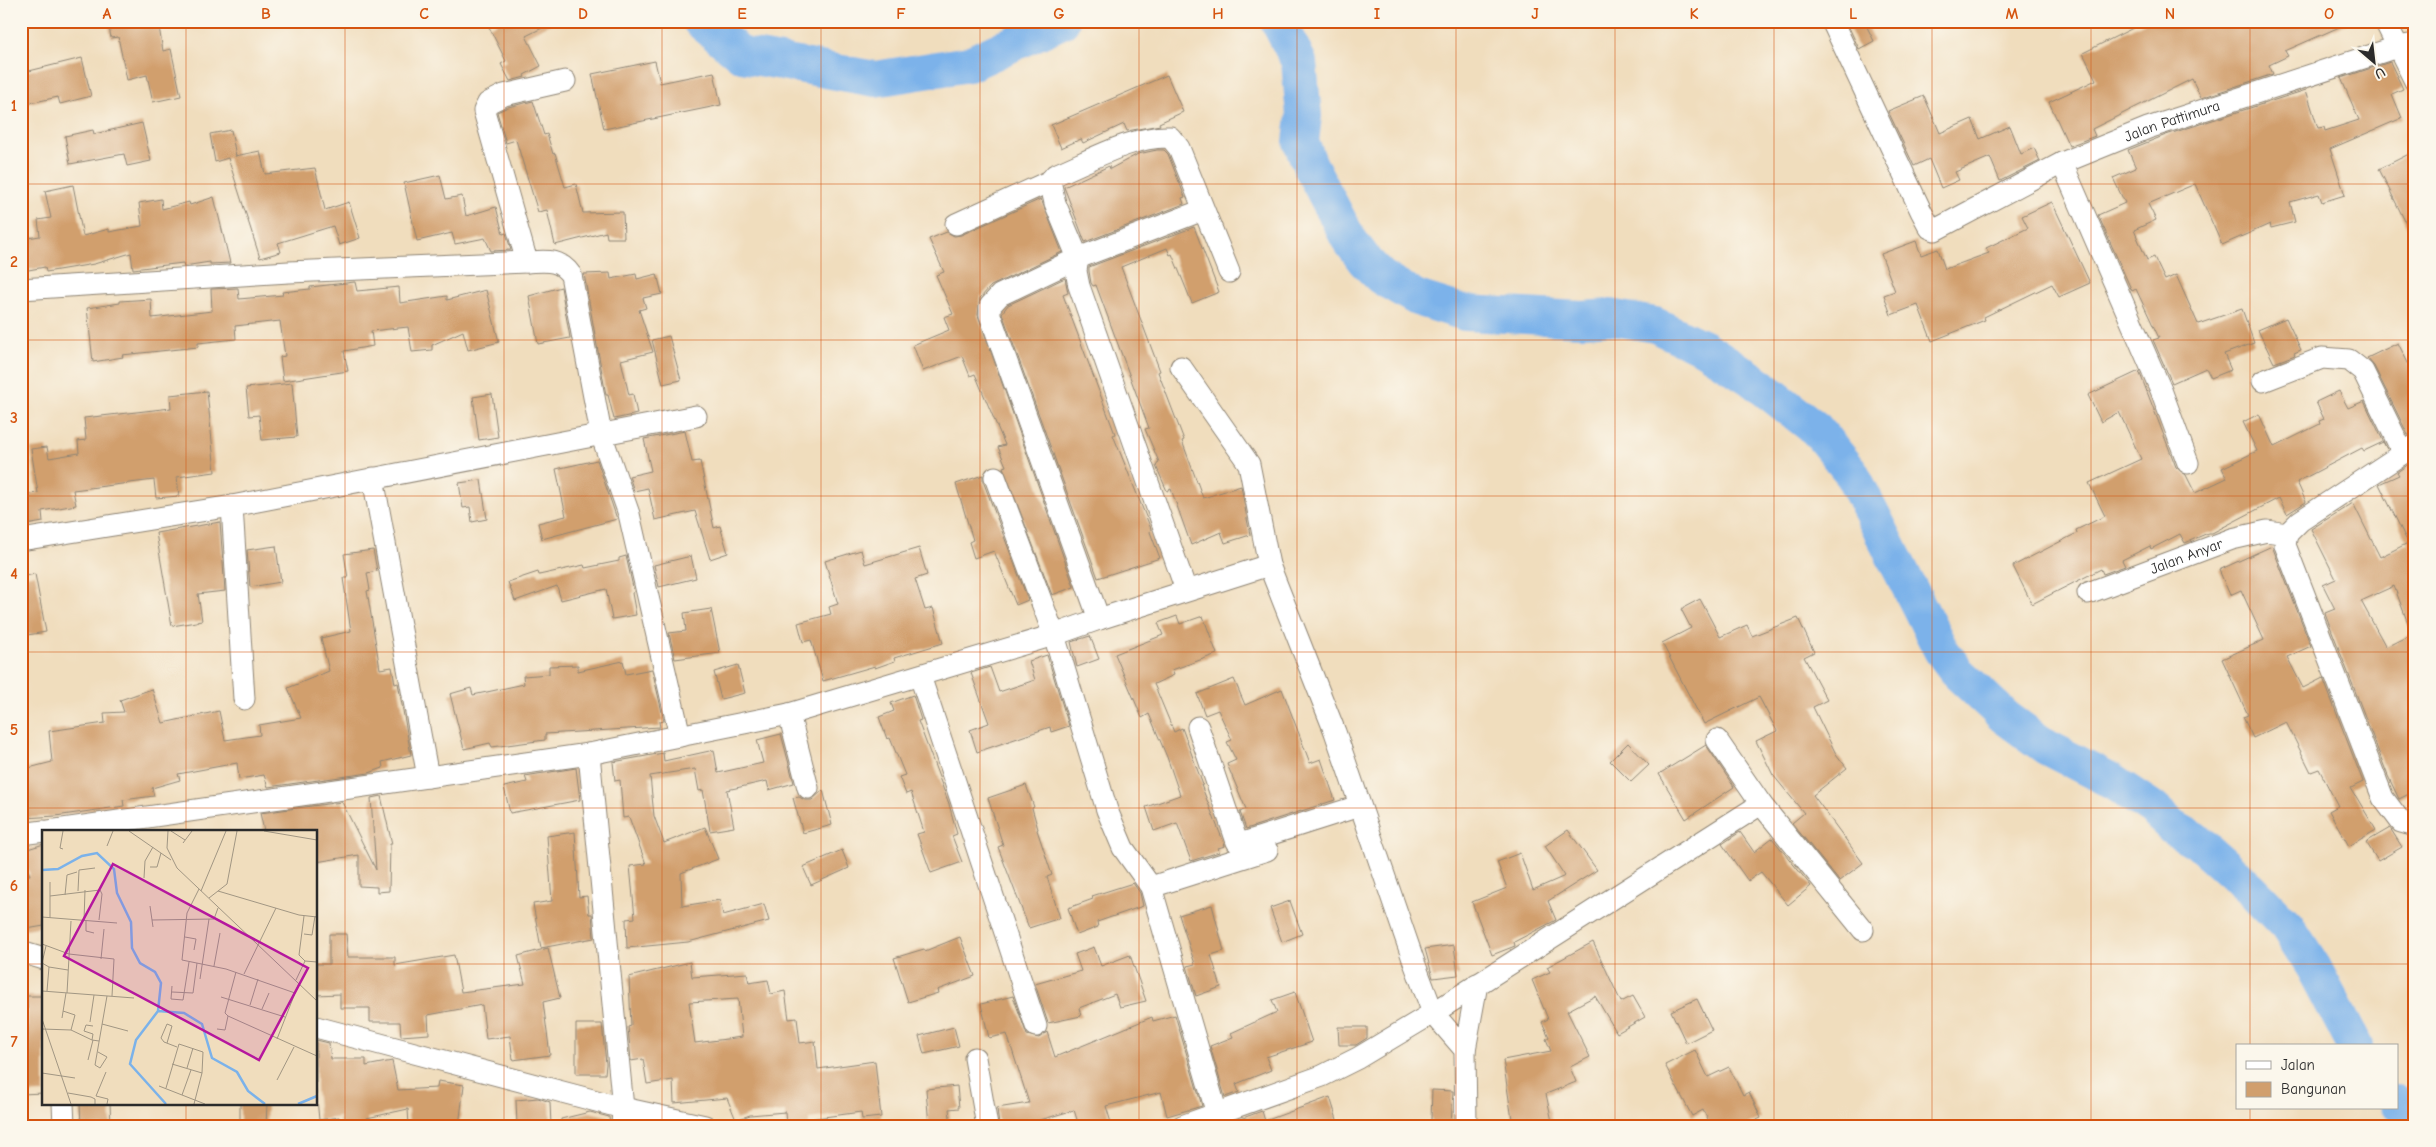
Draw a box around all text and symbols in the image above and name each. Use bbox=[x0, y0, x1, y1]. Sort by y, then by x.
text: A bbox=[103, 5, 112, 23]
text: B bbox=[261, 5, 271, 23]
text: C bbox=[419, 5, 429, 23]
text: D bbox=[578, 5, 588, 23]
text: E bbox=[737, 5, 747, 23]
text: F bbox=[896, 5, 906, 23]
text: G bbox=[1053, 5, 1065, 23]
text: H bbox=[1212, 5, 1224, 23]
text: I bbox=[1374, 5, 1380, 23]
text: J bbox=[1531, 5, 1539, 23]
text: K bbox=[1689, 5, 1699, 23]
text: L bbox=[1849, 5, 1857, 23]
text: M bbox=[2006, 5, 2019, 23]
text: N bbox=[2165, 5, 2175, 23]
text: O bbox=[2324, 5, 2334, 23]
north arrow bbox=[2348, 38, 2398, 88]
text: U bbox=[2372, 63, 2388, 83]
street label: Jalan Pattimura bbox=[2122, 96, 2222, 146]
text: 1 bbox=[11, 97, 17, 115]
text: 2 bbox=[10, 253, 18, 271]
text: 3 bbox=[10, 409, 18, 427]
street label: Jalan Anyar bbox=[2147, 534, 2225, 578]
text: 4 bbox=[10, 565, 18, 583]
text: 5 bbox=[10, 721, 18, 739]
inset map bbox=[42, 830, 318, 1104]
text: 6 bbox=[10, 877, 18, 895]
text: 7 bbox=[10, 1033, 18, 1051]
legend bbox=[2236, 1044, 2398, 1110]
text: Jalan bbox=[2281, 1056, 2315, 1074]
text: Bangunan bbox=[2281, 1080, 2346, 1098]

